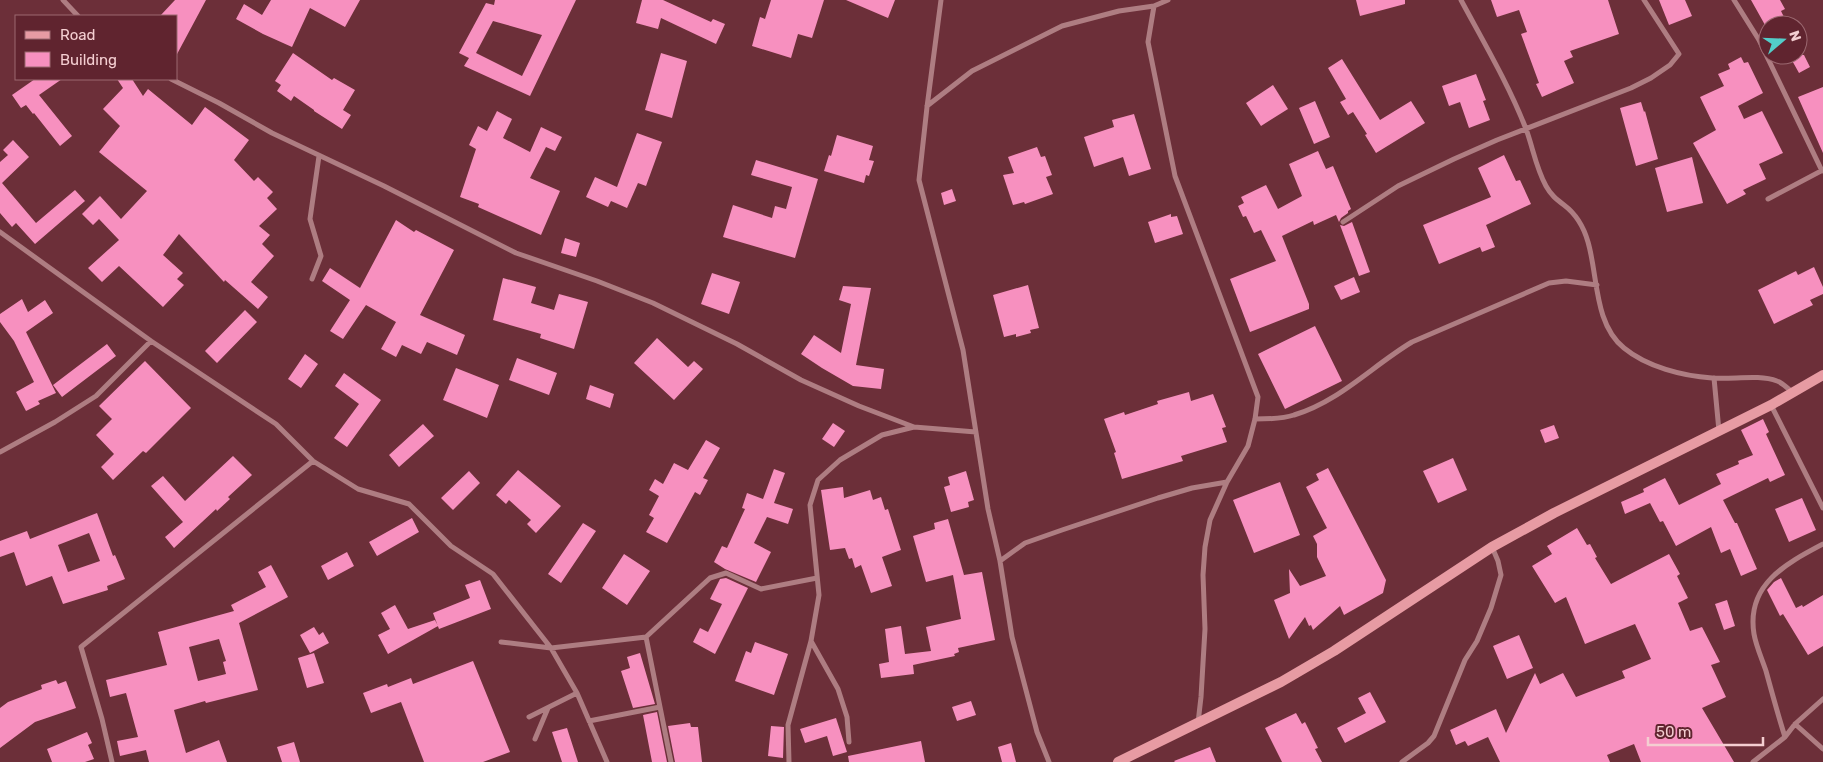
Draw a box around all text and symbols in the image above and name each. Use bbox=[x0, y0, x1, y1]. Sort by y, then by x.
legend bbox=[15, 15, 178, 80]
north arrow bbox=[1758, 15, 1808, 65]
text: Road bbox=[60, 26, 96, 44]
text: N bbox=[1785, 28, 1804, 43]
text: Building bbox=[60, 51, 117, 69]
scale bar bbox=[1648, 714, 1763, 746]
text: 50 m bbox=[1656, 723, 1691, 741]

